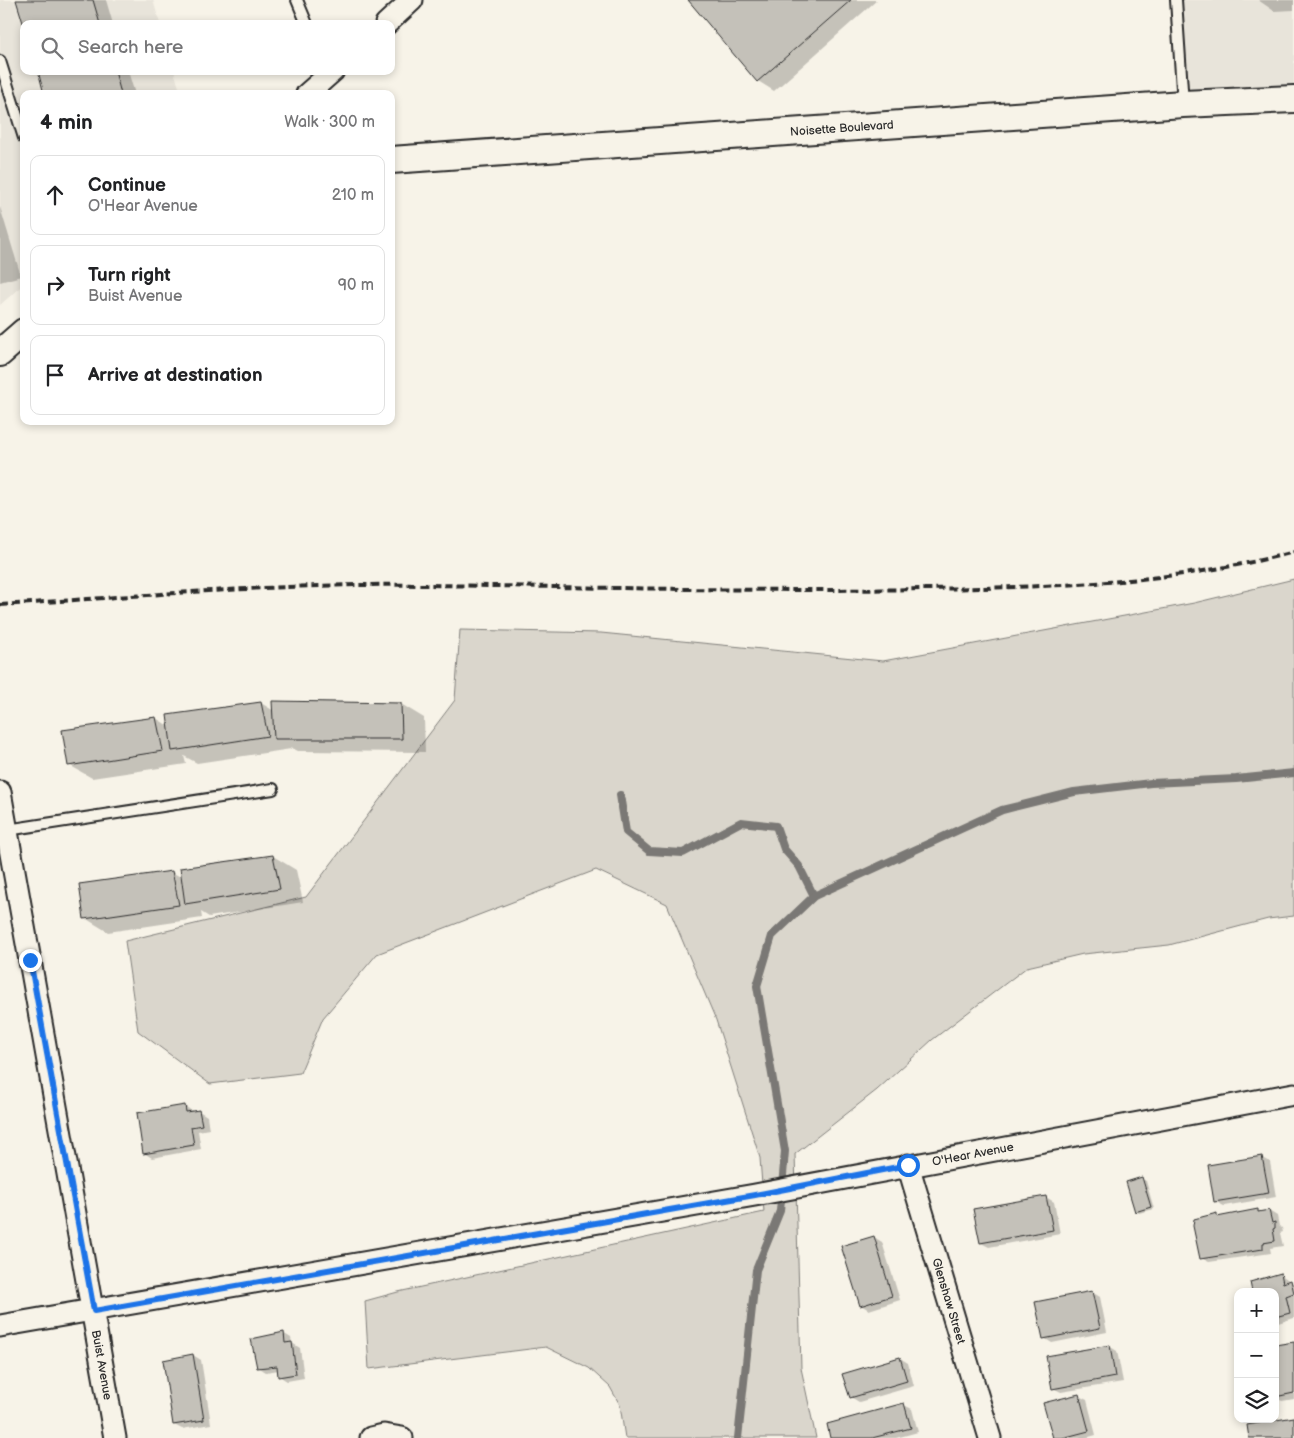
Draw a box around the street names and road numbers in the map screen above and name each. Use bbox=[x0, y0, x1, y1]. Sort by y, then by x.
street label: Noisette Boulevard bbox=[790, 117, 894, 139]
street label: O'Hear Avenue bbox=[931, 1139, 1015, 1169]
street label: Glenshaw Street bbox=[929, 1256, 969, 1346]
street label: Buist Avenue bbox=[88, 1329, 116, 1401]

